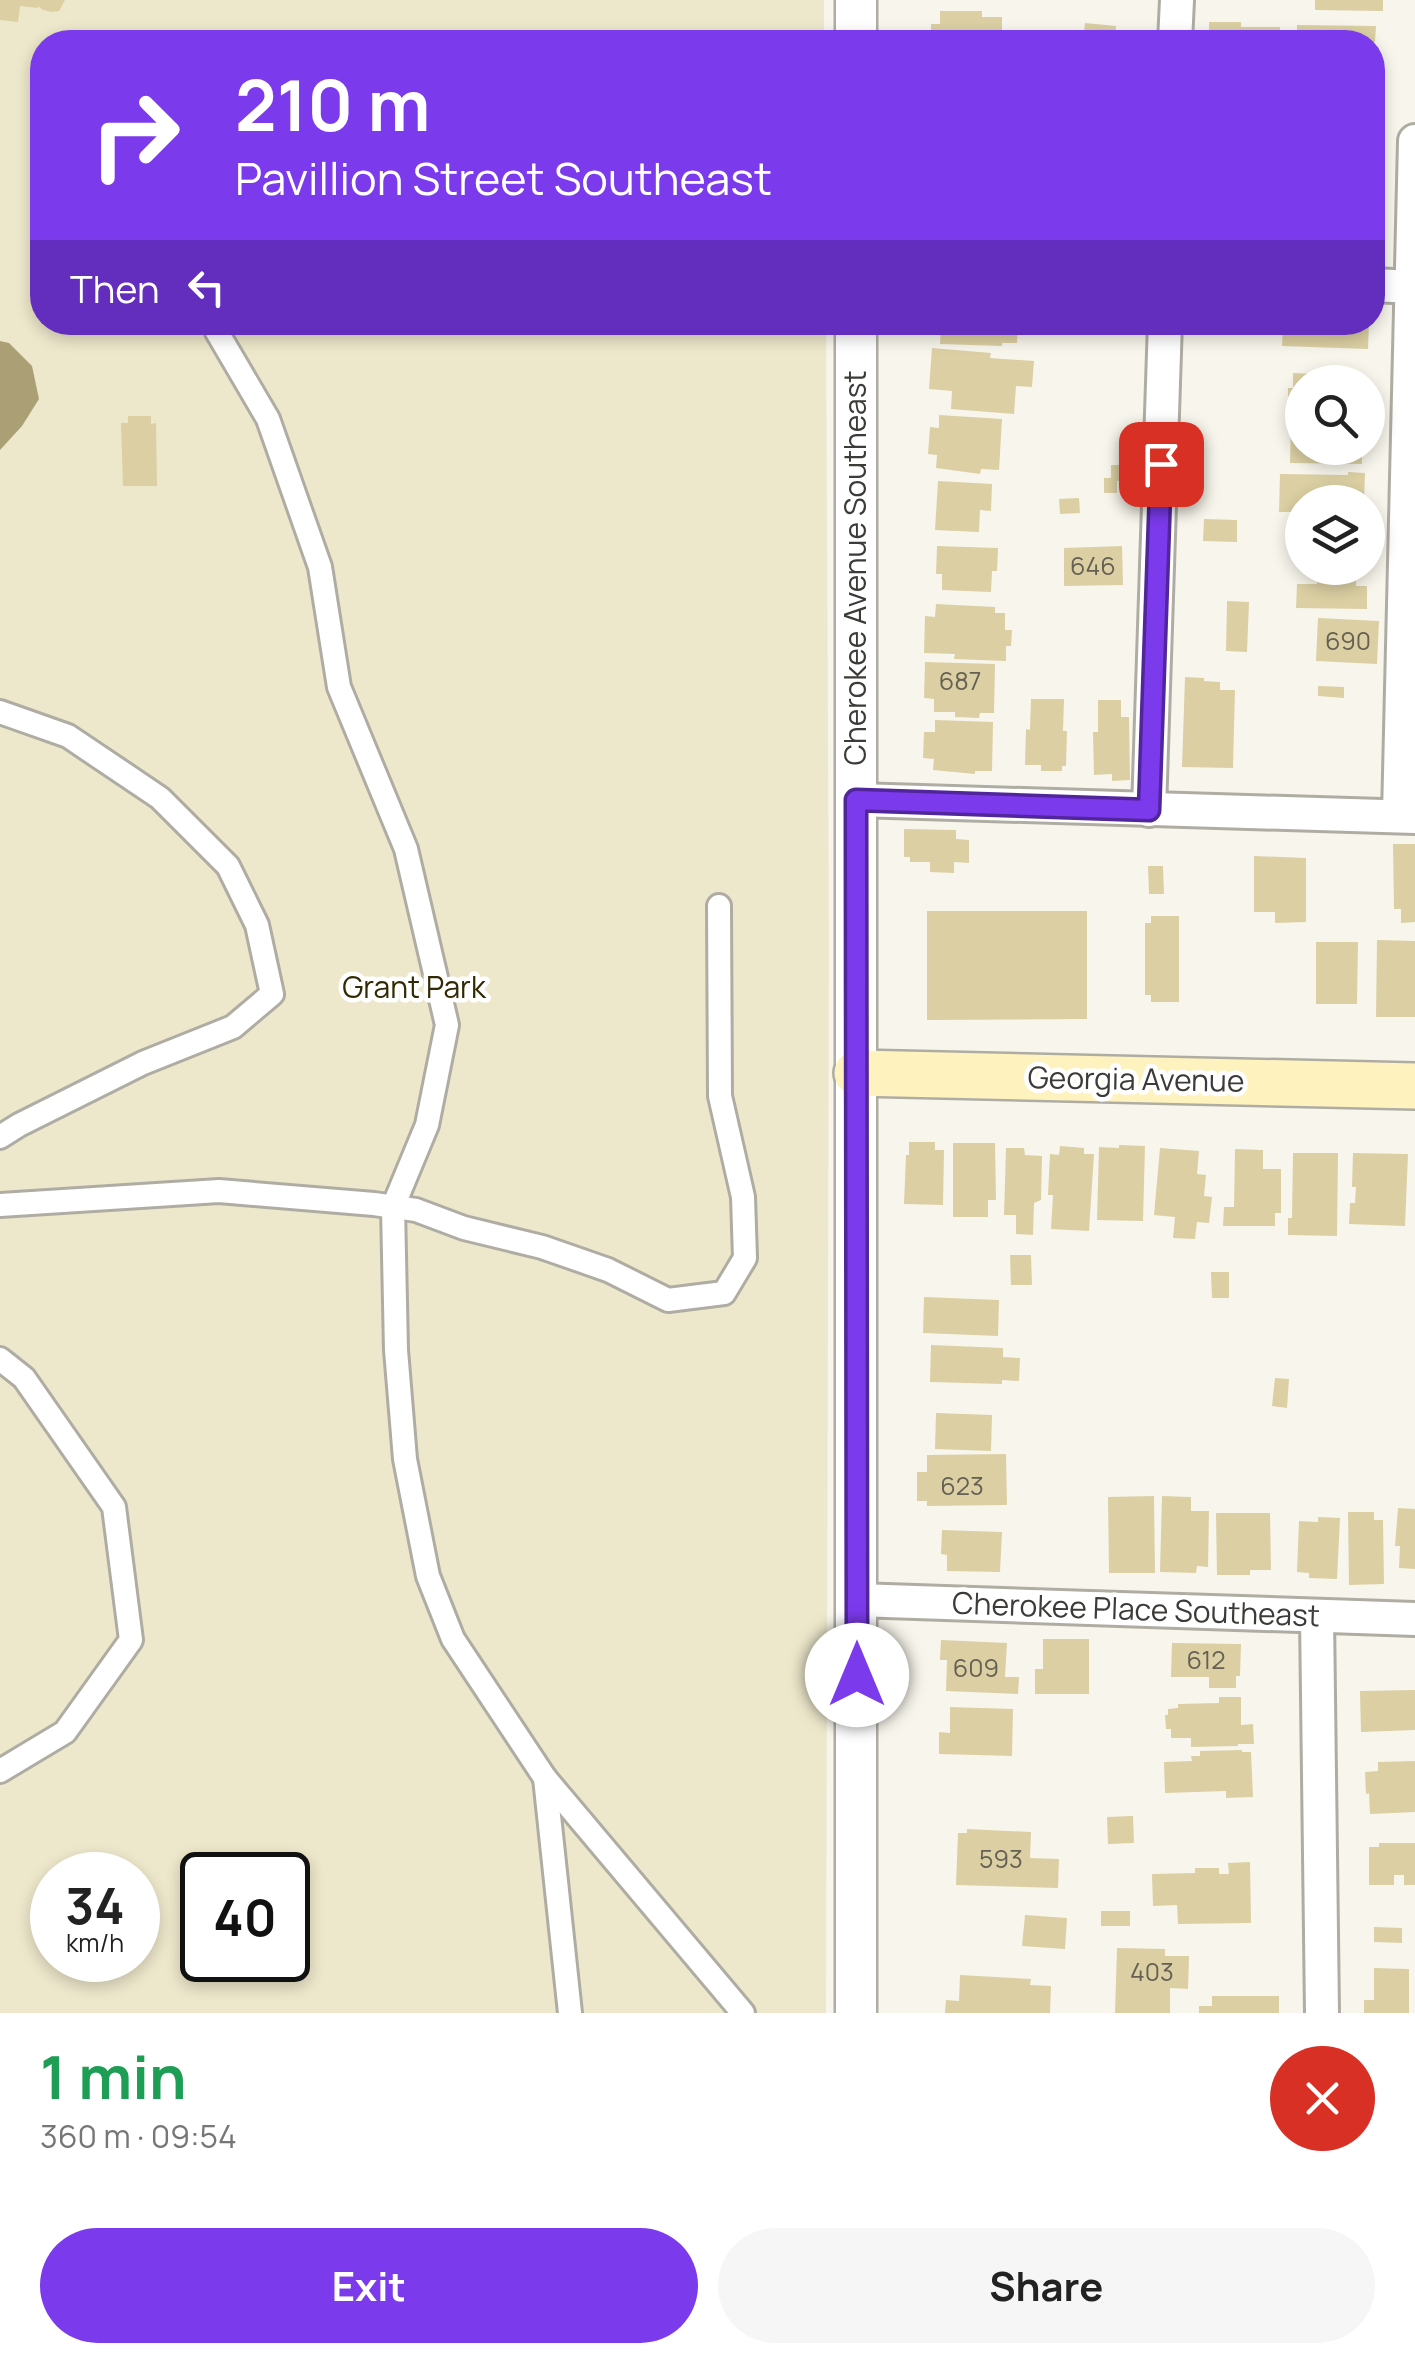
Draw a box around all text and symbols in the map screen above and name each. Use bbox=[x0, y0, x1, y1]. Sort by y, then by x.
text: 210 m bbox=[235, 56, 430, 152]
icon: right bbox=[70, 70, 200, 200]
text: Pavillion Street Southeast bbox=[235, 147, 772, 209]
icon: left bbox=[179, 260, 234, 315]
text: Then bbox=[70, 262, 159, 314]
map controls bbox=[1285, 365, 1385, 585]
button: search bbox=[1285, 365, 1385, 465]
street label: Cherokee Avenue Southeast bbox=[834, 371, 875, 766]
pin bbox=[1119, 422, 1204, 507]
icon: arrive bbox=[1134, 437, 1189, 492]
button: layers bbox=[1285, 485, 1385, 585]
house number: 646 bbox=[1070, 548, 1116, 583]
house number: 690 bbox=[1325, 623, 1371, 658]
house number: 687 bbox=[939, 663, 981, 698]
park label: Grant Park bbox=[342, 966, 487, 1007]
street label: Georgia Avenue bbox=[1027, 1056, 1245, 1101]
house number: 623 bbox=[940, 1468, 984, 1503]
street label: Cherokee Place Southeast bbox=[952, 1582, 1321, 1635]
position arrow bbox=[805, 1623, 909, 1727]
house number: 612 bbox=[1186, 1642, 1226, 1677]
house number: 609 bbox=[953, 1650, 999, 1685]
house number: 593 bbox=[979, 1841, 1023, 1876]
speed limit sign: 40 bbox=[180, 1852, 310, 1982]
text: 34 bbox=[65, 1871, 125, 1939]
text: km/h bbox=[66, 1925, 124, 1960]
house number: 403 bbox=[1130, 1954, 1174, 1989]
text: 1 min bbox=[40, 2035, 187, 2117]
button: close bbox=[1270, 2046, 1375, 2151]
text: 360 m · 09:54 bbox=[40, 2114, 237, 2158]
button: Exit bbox=[40, 2228, 698, 2343]
button: Share bbox=[718, 2228, 1375, 2343]

